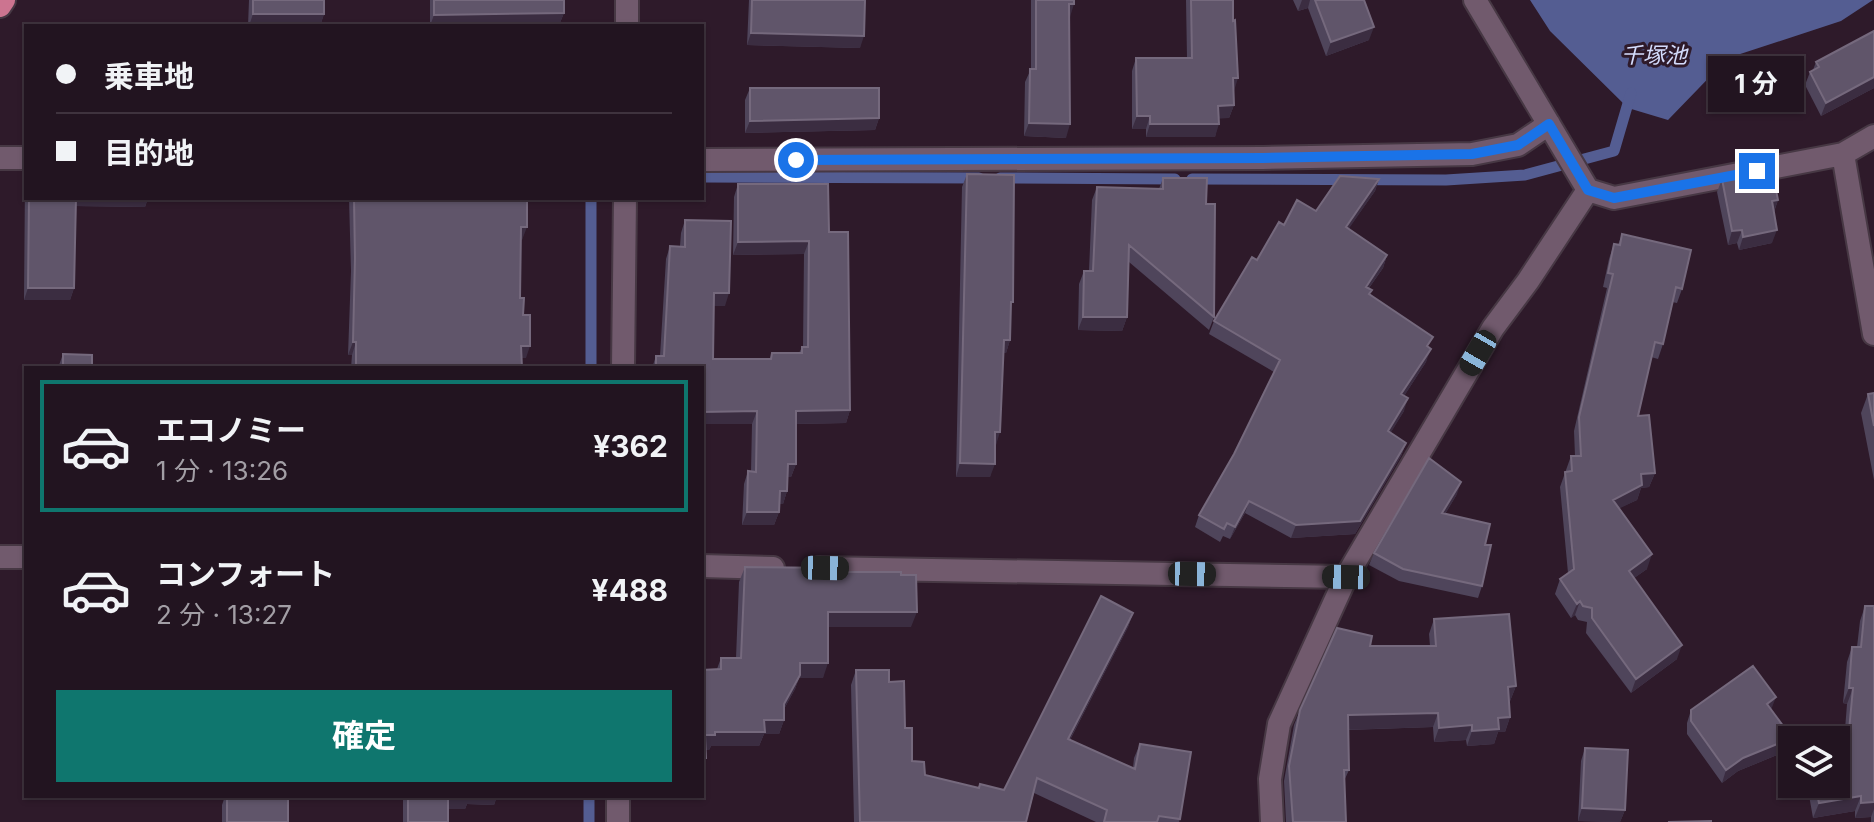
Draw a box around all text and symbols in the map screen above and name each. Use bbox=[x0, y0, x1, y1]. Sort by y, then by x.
water label: 千塚池 bbox=[1621, 42, 1689, 68]
callout: 1 分 bbox=[1709, 55, 1805, 111]
text: 乗車地 bbox=[104, 58, 194, 94]
text: 1 分 bbox=[1734, 68, 1778, 99]
text: 目的地 bbox=[104, 135, 194, 171]
route start bbox=[778, 142, 814, 178]
route end bbox=[1739, 153, 1775, 189]
car bbox=[1456, 326, 1500, 380]
icon: car bbox=[60, 410, 132, 482]
text: エコノミー bbox=[156, 412, 306, 448]
text: ¥362 bbox=[593, 428, 668, 464]
text: 1 分 · 13:26 bbox=[156, 455, 288, 486]
icon: car bbox=[60, 554, 132, 626]
text: コンフォート bbox=[156, 556, 335, 592]
car bbox=[801, 556, 849, 580]
car bbox=[1168, 562, 1216, 586]
car bbox=[1322, 565, 1370, 589]
text: ¥488 bbox=[592, 572, 668, 608]
text: 2 分 · 13:27 bbox=[156, 599, 292, 630]
button: 確定 bbox=[56, 690, 672, 782]
map controls bbox=[1778, 726, 1850, 798]
button: layers bbox=[1778, 726, 1850, 798]

